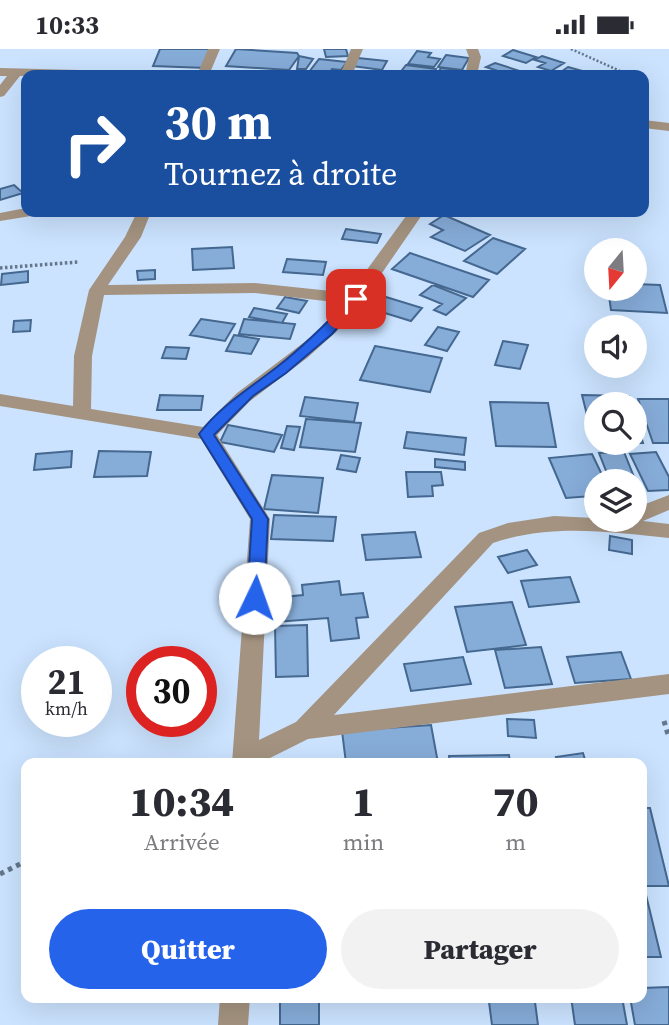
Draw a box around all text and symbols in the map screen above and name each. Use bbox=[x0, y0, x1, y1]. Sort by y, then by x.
text: 10:33 bbox=[35, 7, 99, 43]
text: 30 m bbox=[164, 88, 272, 155]
icon: right bbox=[49, 98, 140, 189]
text: Tournez à droite bbox=[164, 152, 397, 196]
north arrow bbox=[584, 238, 648, 301]
map controls bbox=[584, 238, 647, 532]
pin bbox=[326, 269, 386, 329]
icon: arrive bbox=[337, 280, 375, 318]
button: sound bbox=[584, 315, 647, 378]
button: search bbox=[584, 392, 647, 455]
button: layers bbox=[584, 469, 647, 532]
position arrow bbox=[218, 561, 292, 635]
speed limit sign: 30 bbox=[126, 646, 217, 737]
text: 21 bbox=[48, 658, 85, 706]
text: km/h bbox=[45, 696, 88, 721]
text: 10:34 bbox=[129, 772, 234, 830]
text: 1 bbox=[352, 772, 375, 830]
text: 70 bbox=[492, 772, 539, 830]
text: Arrivée bbox=[144, 826, 220, 858]
text: min bbox=[343, 826, 384, 858]
text: m bbox=[505, 826, 526, 858]
button: Quitter bbox=[49, 909, 327, 989]
button: Partager bbox=[341, 909, 619, 989]

